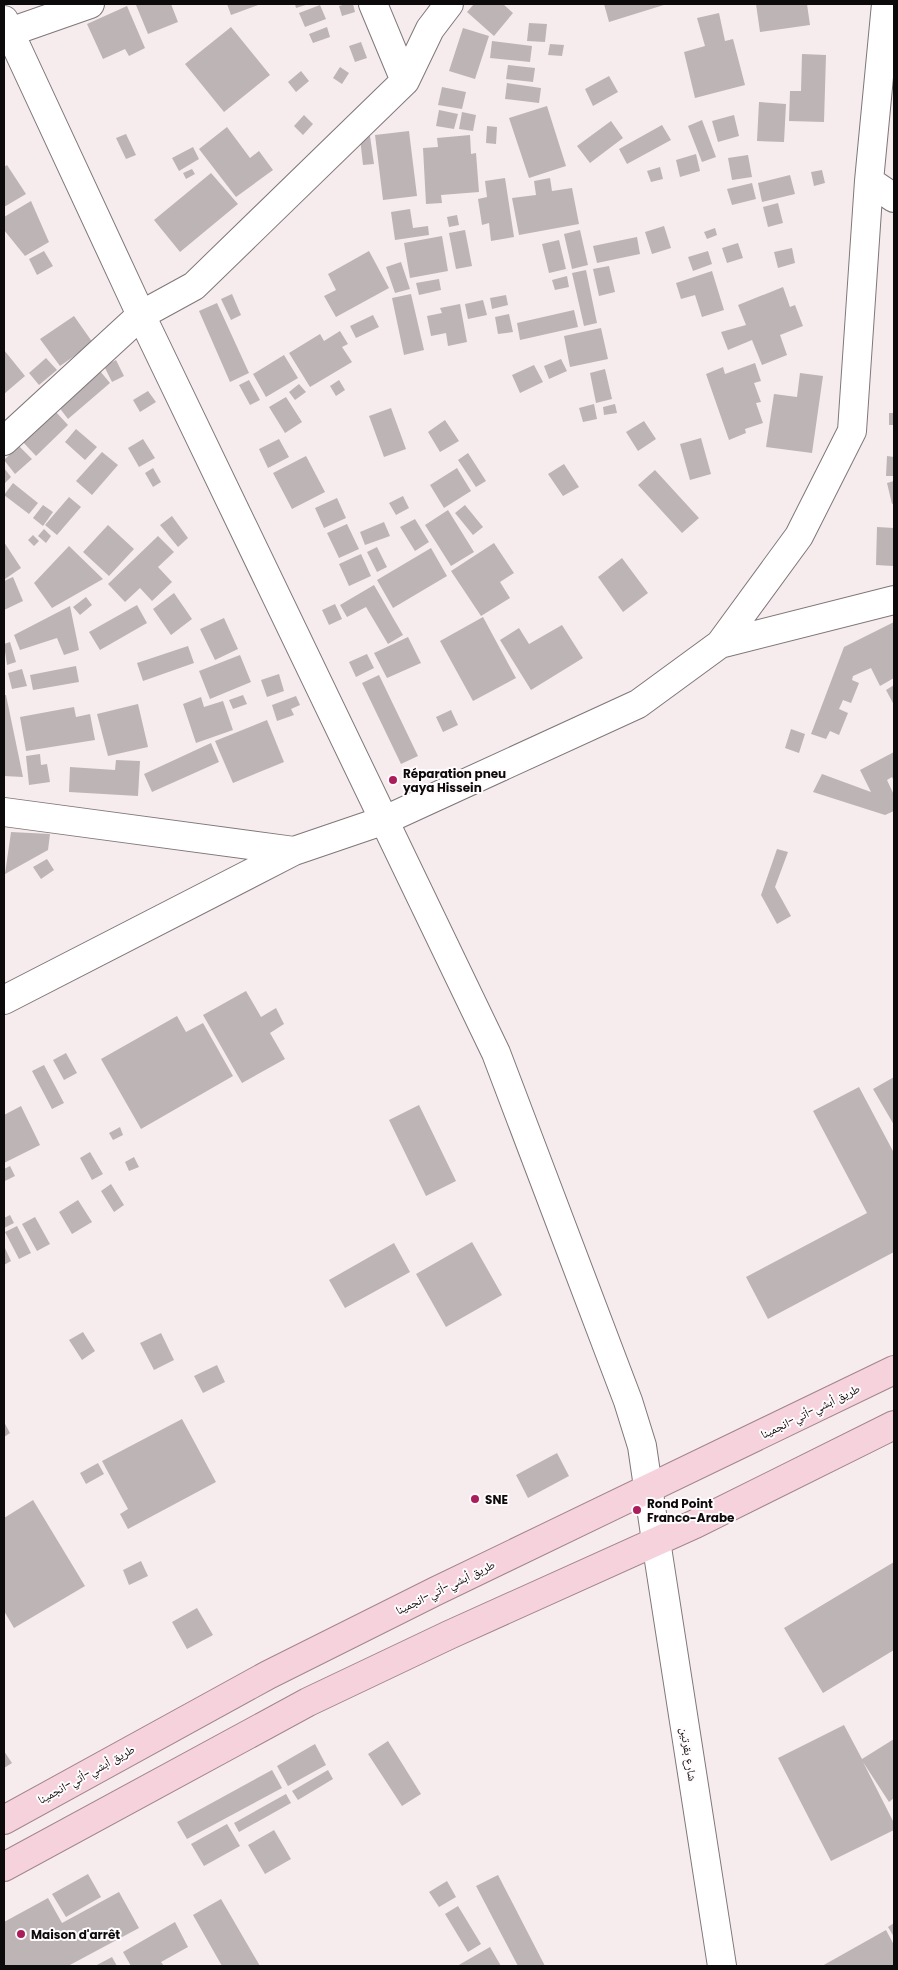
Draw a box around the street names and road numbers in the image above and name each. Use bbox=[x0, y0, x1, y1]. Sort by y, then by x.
street label: طريق أبشي-أتي-انجمينا bbox=[757, 1380, 863, 1444]
street label: طريق أبشي-أتي-انجمينا bbox=[392, 1556, 498, 1620]
street label: شارع بقرتين bbox=[676, 1726, 702, 1782]
street label: طريق أبشي-أتي-انجمينا bbox=[34, 1740, 139, 1810]

